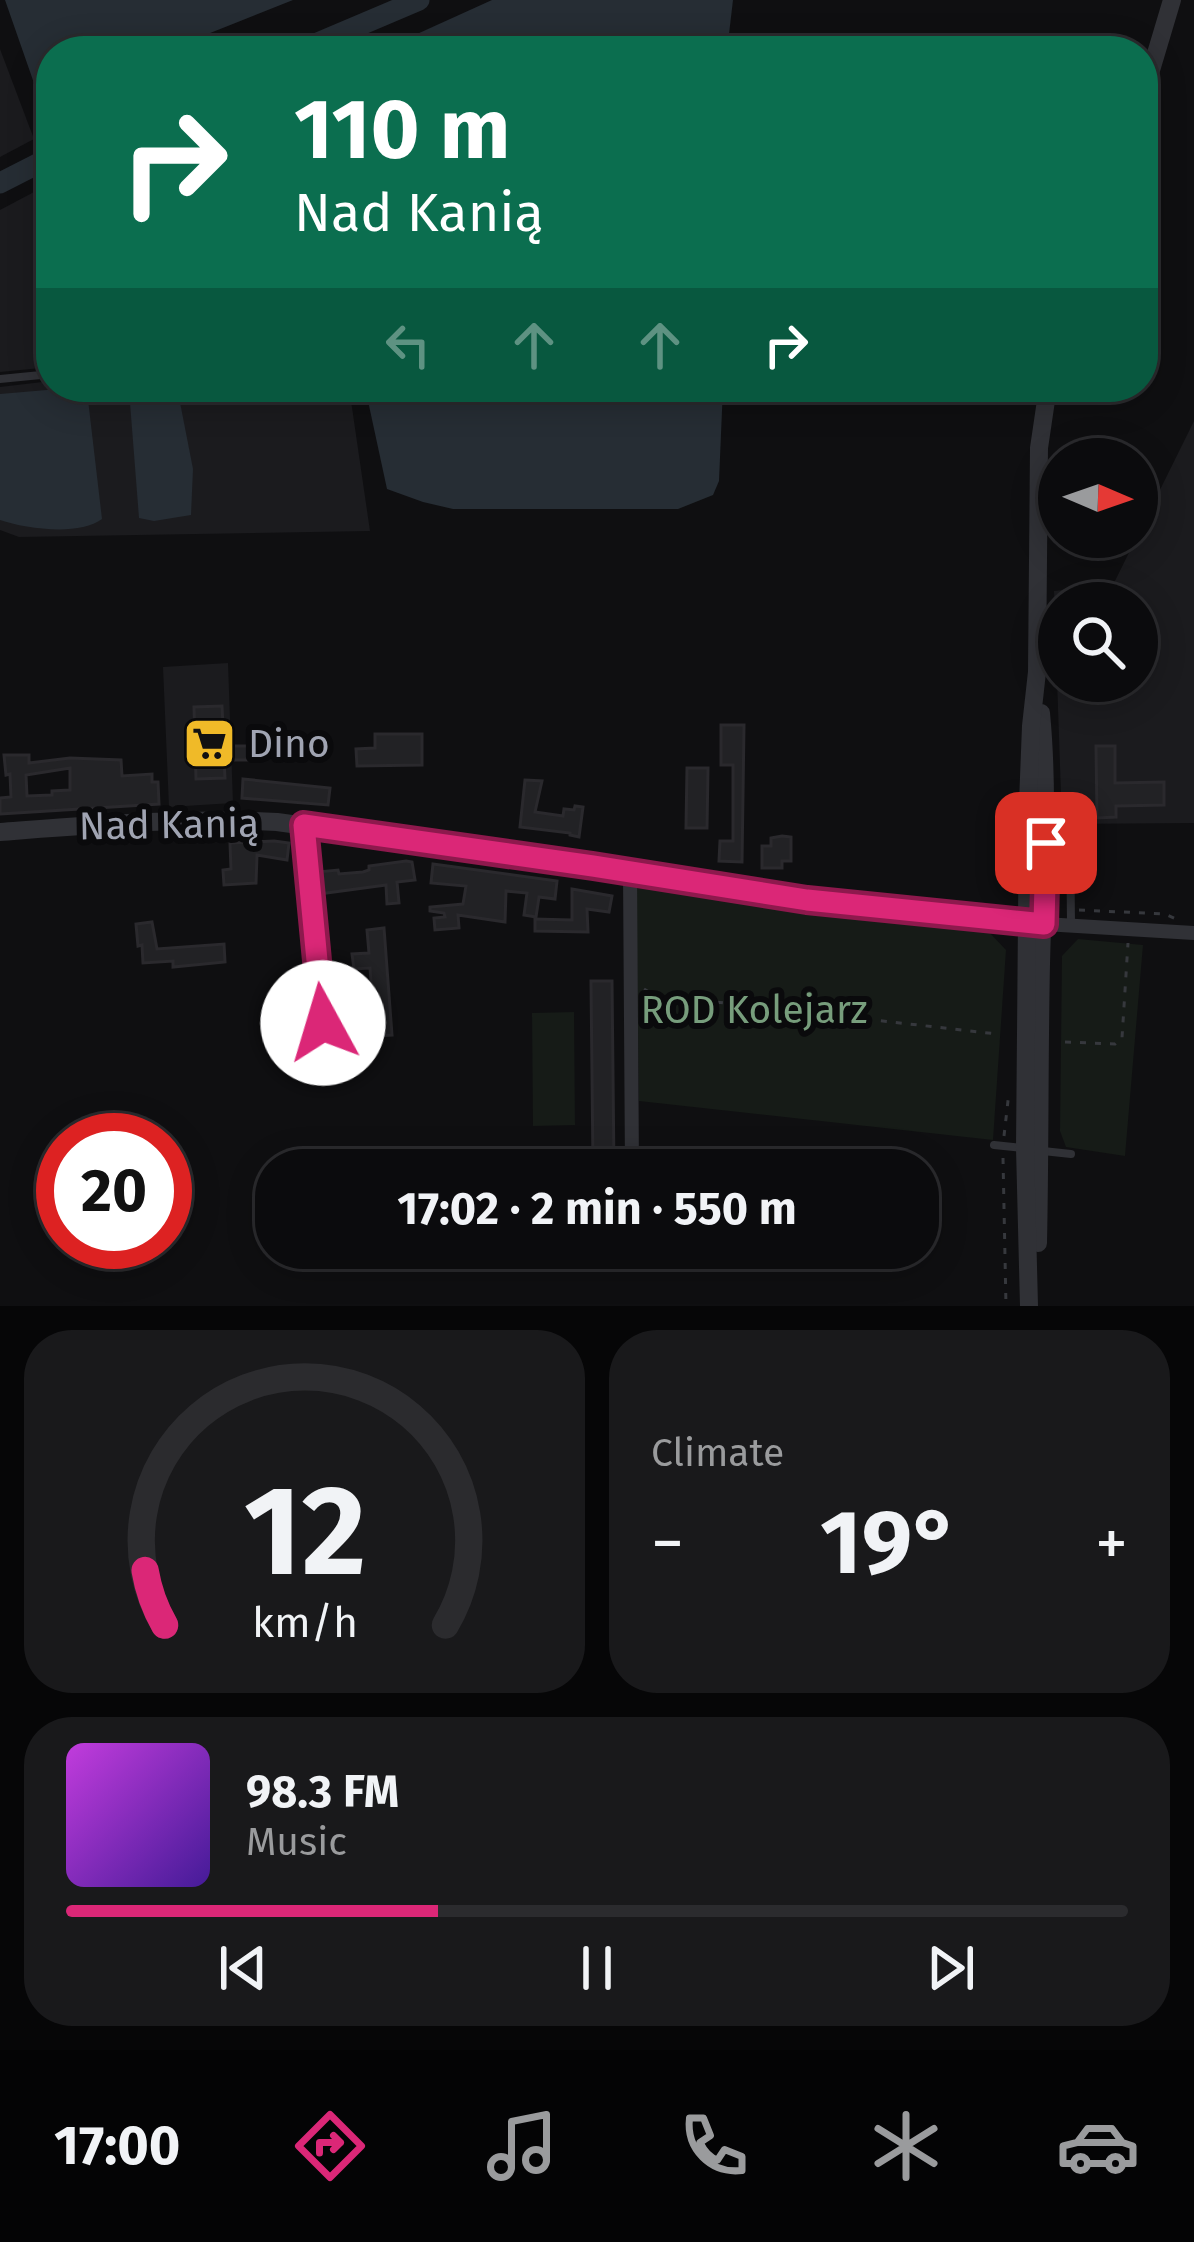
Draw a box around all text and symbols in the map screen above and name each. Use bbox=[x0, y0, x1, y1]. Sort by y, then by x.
text: 110 m bbox=[294, 79, 510, 180]
icon: right bbox=[96, 84, 252, 240]
text: Nad Kanią bbox=[294, 181, 544, 245]
icon: left bbox=[375, 312, 441, 378]
icon: ahead bbox=[501, 312, 567, 378]
icon: ahead bbox=[627, 312, 693, 378]
icon: right bbox=[753, 312, 819, 378]
north arrow bbox=[1038, 438, 1158, 558]
map controls bbox=[1038, 438, 1158, 702]
button: search bbox=[1038, 582, 1158, 702]
supermarket icon: Dino bbox=[181, 715, 237, 771]
place label: Dino bbox=[248, 721, 330, 767]
pin bbox=[995, 792, 1097, 894]
street label: Nad Kanią bbox=[78, 800, 260, 850]
icon: arrive bbox=[1013, 810, 1079, 876]
position arrow bbox=[260, 960, 386, 1086]
park label: ROD Kolejarz bbox=[640, 987, 868, 1033]
speed limit sign: 20 bbox=[36, 1113, 192, 1269]
text: 17:02 · 2 min · 550 m bbox=[397, 1182, 797, 1236]
text: Climate bbox=[651, 1430, 784, 1476]
text: 12 bbox=[243, 1457, 366, 1607]
text: 19° bbox=[820, 1489, 959, 1597]
text: − bbox=[651, 1504, 684, 1583]
text: + bbox=[1095, 1504, 1128, 1583]
text: km/h bbox=[251, 1596, 358, 1647]
text: 98.3 FM bbox=[246, 1765, 399, 1819]
text: Music bbox=[246, 1819, 347, 1865]
icon: previous bbox=[210, 1935, 276, 2001]
icon: pause bbox=[564, 1935, 630, 2001]
icon: next bbox=[918, 1935, 984, 2001]
icon: directions bbox=[288, 2104, 372, 2188]
icon: music bbox=[480, 2104, 564, 2188]
icon: phone bbox=[672, 2104, 756, 2188]
icon: climate bbox=[864, 2104, 948, 2188]
icon: car bbox=[1056, 2104, 1140, 2188]
text: 17:00 bbox=[54, 2114, 180, 2178]

